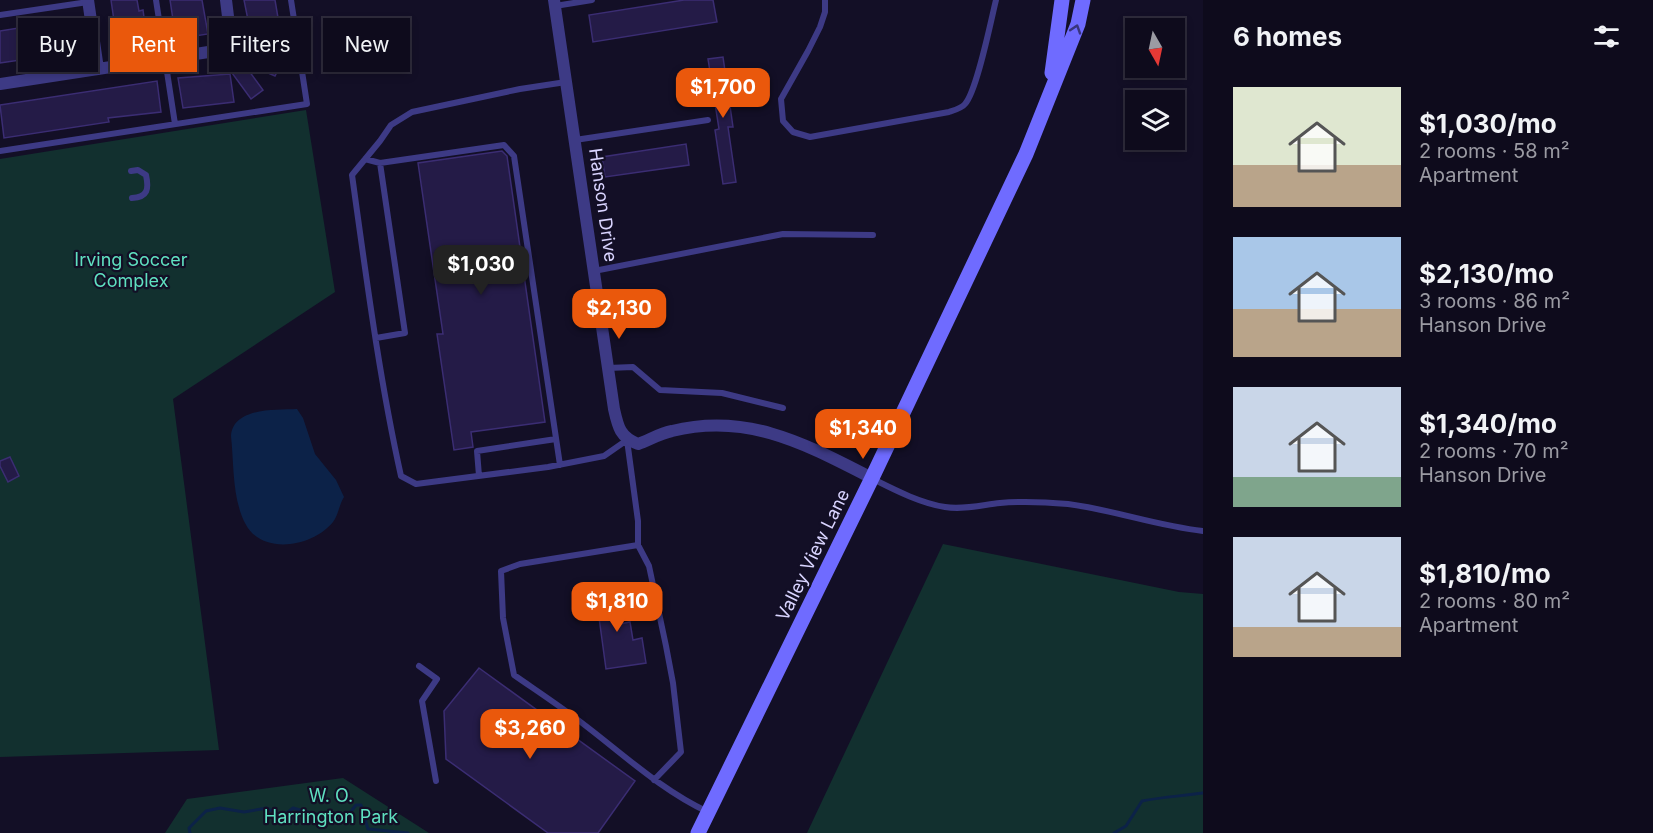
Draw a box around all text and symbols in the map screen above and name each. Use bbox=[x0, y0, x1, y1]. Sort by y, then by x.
chip: Buy bbox=[18, 18, 98, 72]
chip: Rent bbox=[110, 18, 197, 72]
chip: Filters bbox=[209, 18, 311, 72]
chip: New bbox=[323, 18, 410, 72]
north arrow bbox=[1125, 18, 1185, 78]
map controls bbox=[1125, 18, 1185, 150]
icon: filters bbox=[1590, 20, 1623, 53]
text: 6 homes bbox=[1233, 21, 1342, 52]
one-way arrow bbox=[1068, 24, 1081, 35]
pin: $1,700 bbox=[674, 68, 772, 119]
text: $1,700 bbox=[690, 75, 756, 99]
button: layers bbox=[1125, 90, 1185, 150]
text: $1,030/mo bbox=[1419, 108, 1557, 139]
icon: home bbox=[1281, 111, 1353, 183]
text: 2 rooms · 58 m² bbox=[1419, 139, 1570, 163]
street label: Hanson Drive bbox=[585, 147, 622, 263]
text: Apartment bbox=[1419, 163, 1518, 187]
pin: $1,030 bbox=[432, 245, 530, 296]
park label: Irving Soccer Complex bbox=[74, 249, 188, 291]
text: $1,030 bbox=[447, 252, 515, 276]
text: $2,130/mo bbox=[1419, 258, 1554, 289]
icon: home bbox=[1281, 261, 1353, 333]
pin: $2,130 bbox=[570, 289, 668, 340]
text: 3 rooms · 86 m² bbox=[1419, 289, 1570, 313]
text: $2,130 bbox=[586, 296, 652, 320]
text: Hanson Drive bbox=[1419, 313, 1547, 337]
text: $1,340/mo bbox=[1419, 408, 1557, 439]
pin: $1,340 bbox=[814, 409, 912, 460]
icon: home bbox=[1281, 411, 1353, 483]
text: $1,340 bbox=[829, 416, 897, 440]
text: 2 rooms · 70 m² bbox=[1419, 439, 1569, 463]
text: Hanson Drive bbox=[1419, 463, 1547, 487]
street label: Valley View Lane bbox=[772, 486, 854, 624]
text: $1,810/mo bbox=[1419, 558, 1551, 589]
icon: home bbox=[1281, 561, 1353, 633]
pin: $1,810 bbox=[568, 582, 666, 633]
text: $1,810 bbox=[586, 589, 648, 613]
text: 2 rooms · 80 m² bbox=[1419, 589, 1570, 613]
text: Apartment bbox=[1419, 613, 1518, 637]
pin: $3,260 bbox=[481, 709, 579, 760]
text: $3,260 bbox=[494, 716, 566, 740]
park label: W. O. Harrington Park bbox=[264, 785, 398, 827]

